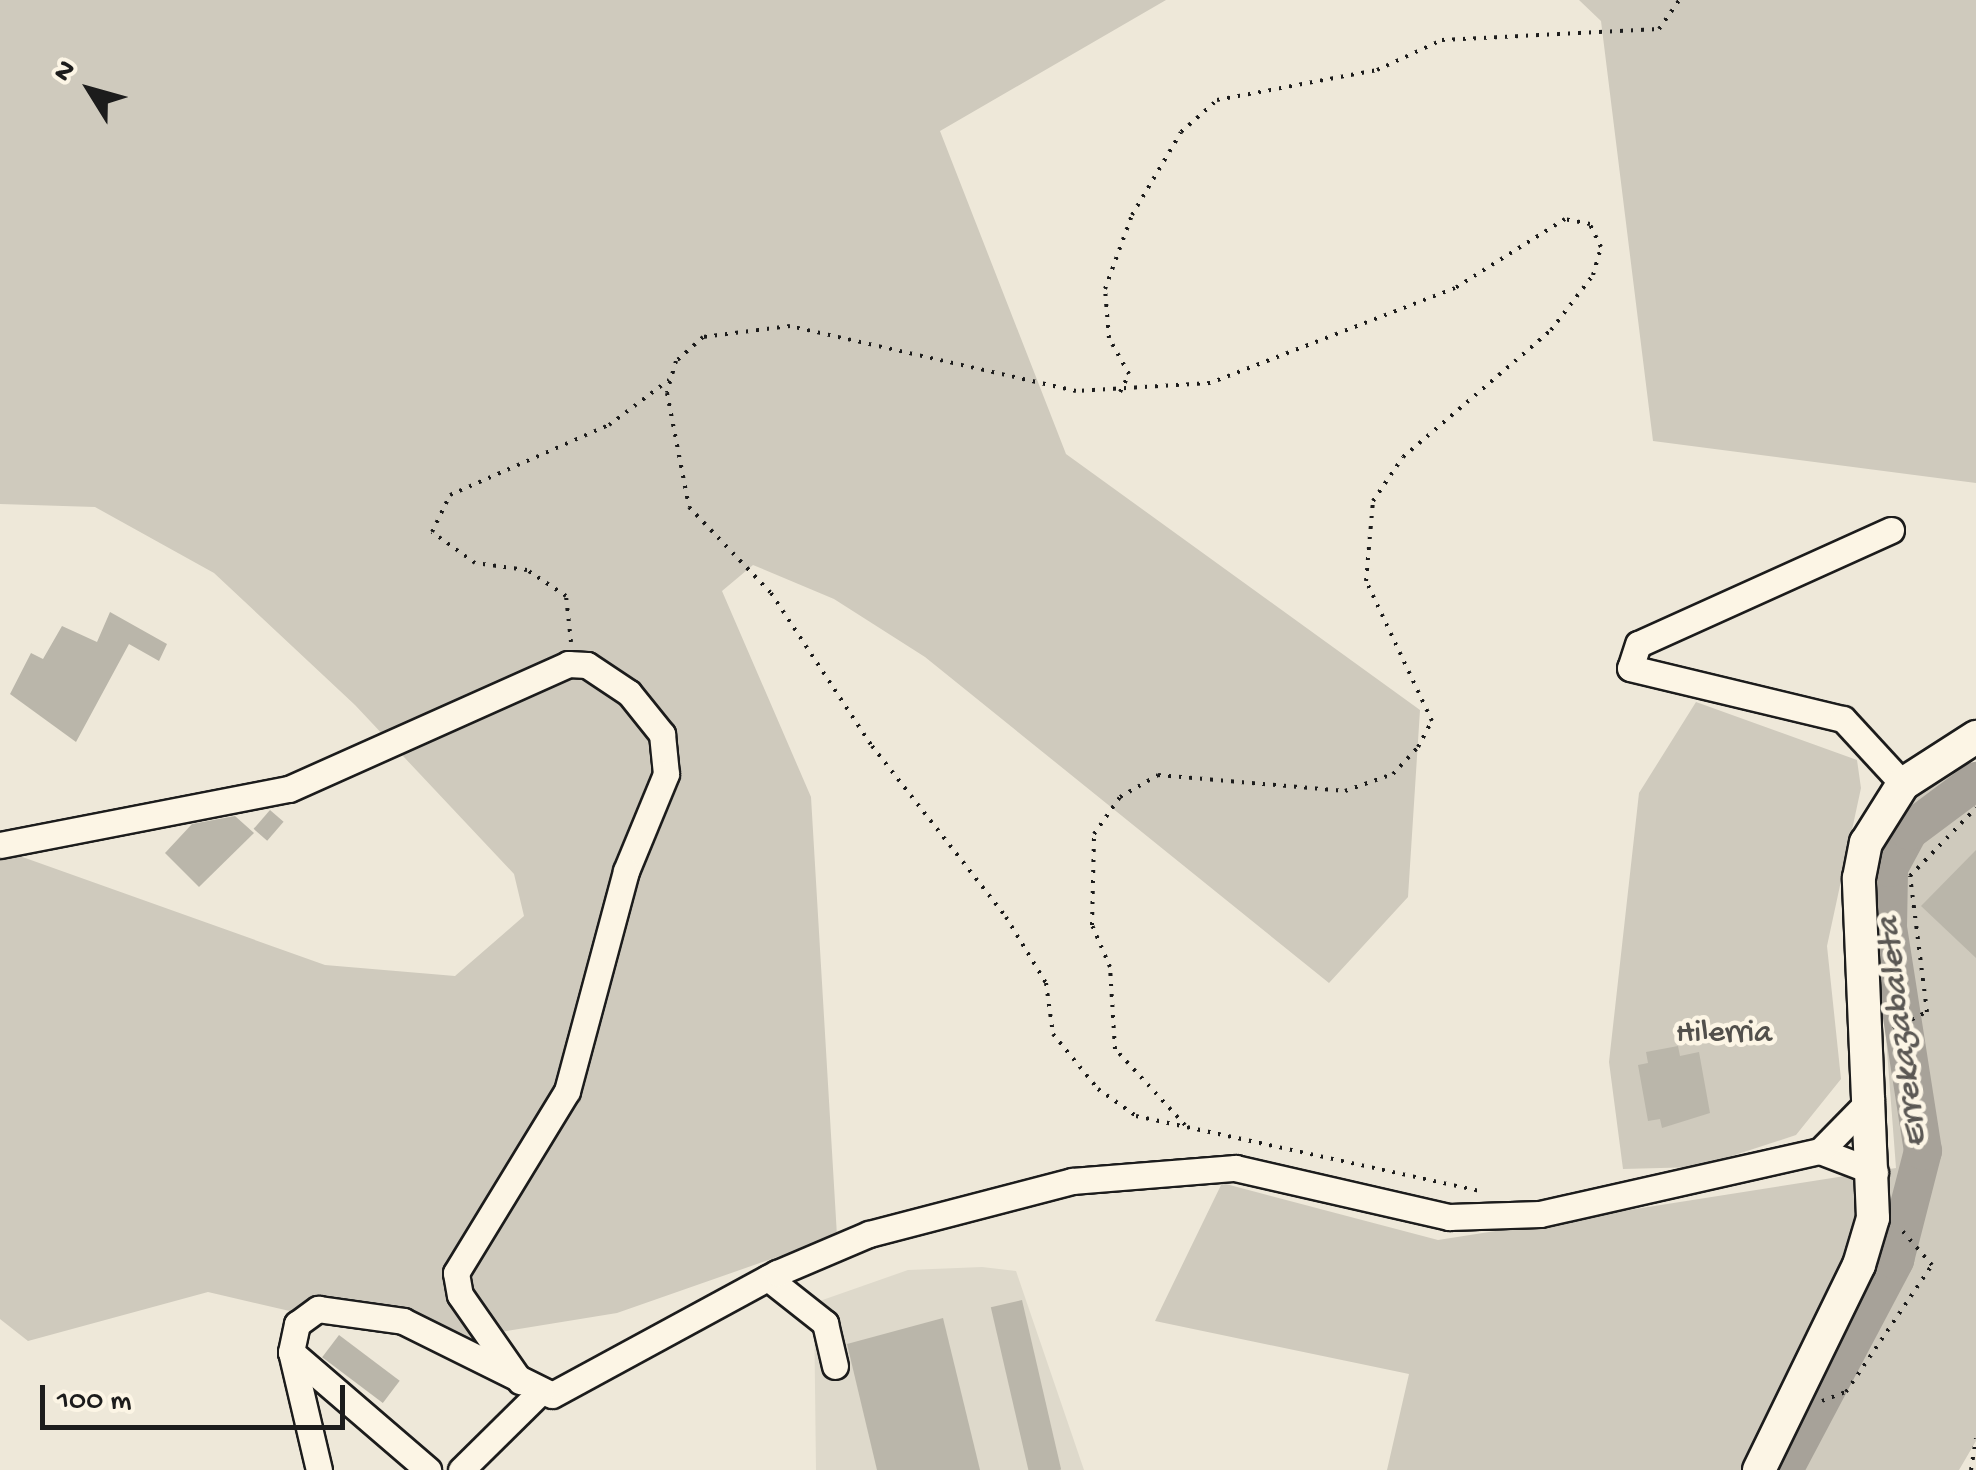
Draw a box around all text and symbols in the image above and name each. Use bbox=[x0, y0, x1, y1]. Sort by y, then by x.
north arrow bbox=[40, 40, 140, 140]
text: N bbox=[47, 54, 84, 89]
water label: Errekazabaleta bbox=[1869, 914, 1939, 1150]
park label: Hilerria bbox=[1676, 1015, 1772, 1053]
scale bar bbox=[45, 1365, 350, 1427]
text: 100 m bbox=[57, 1385, 132, 1420]

